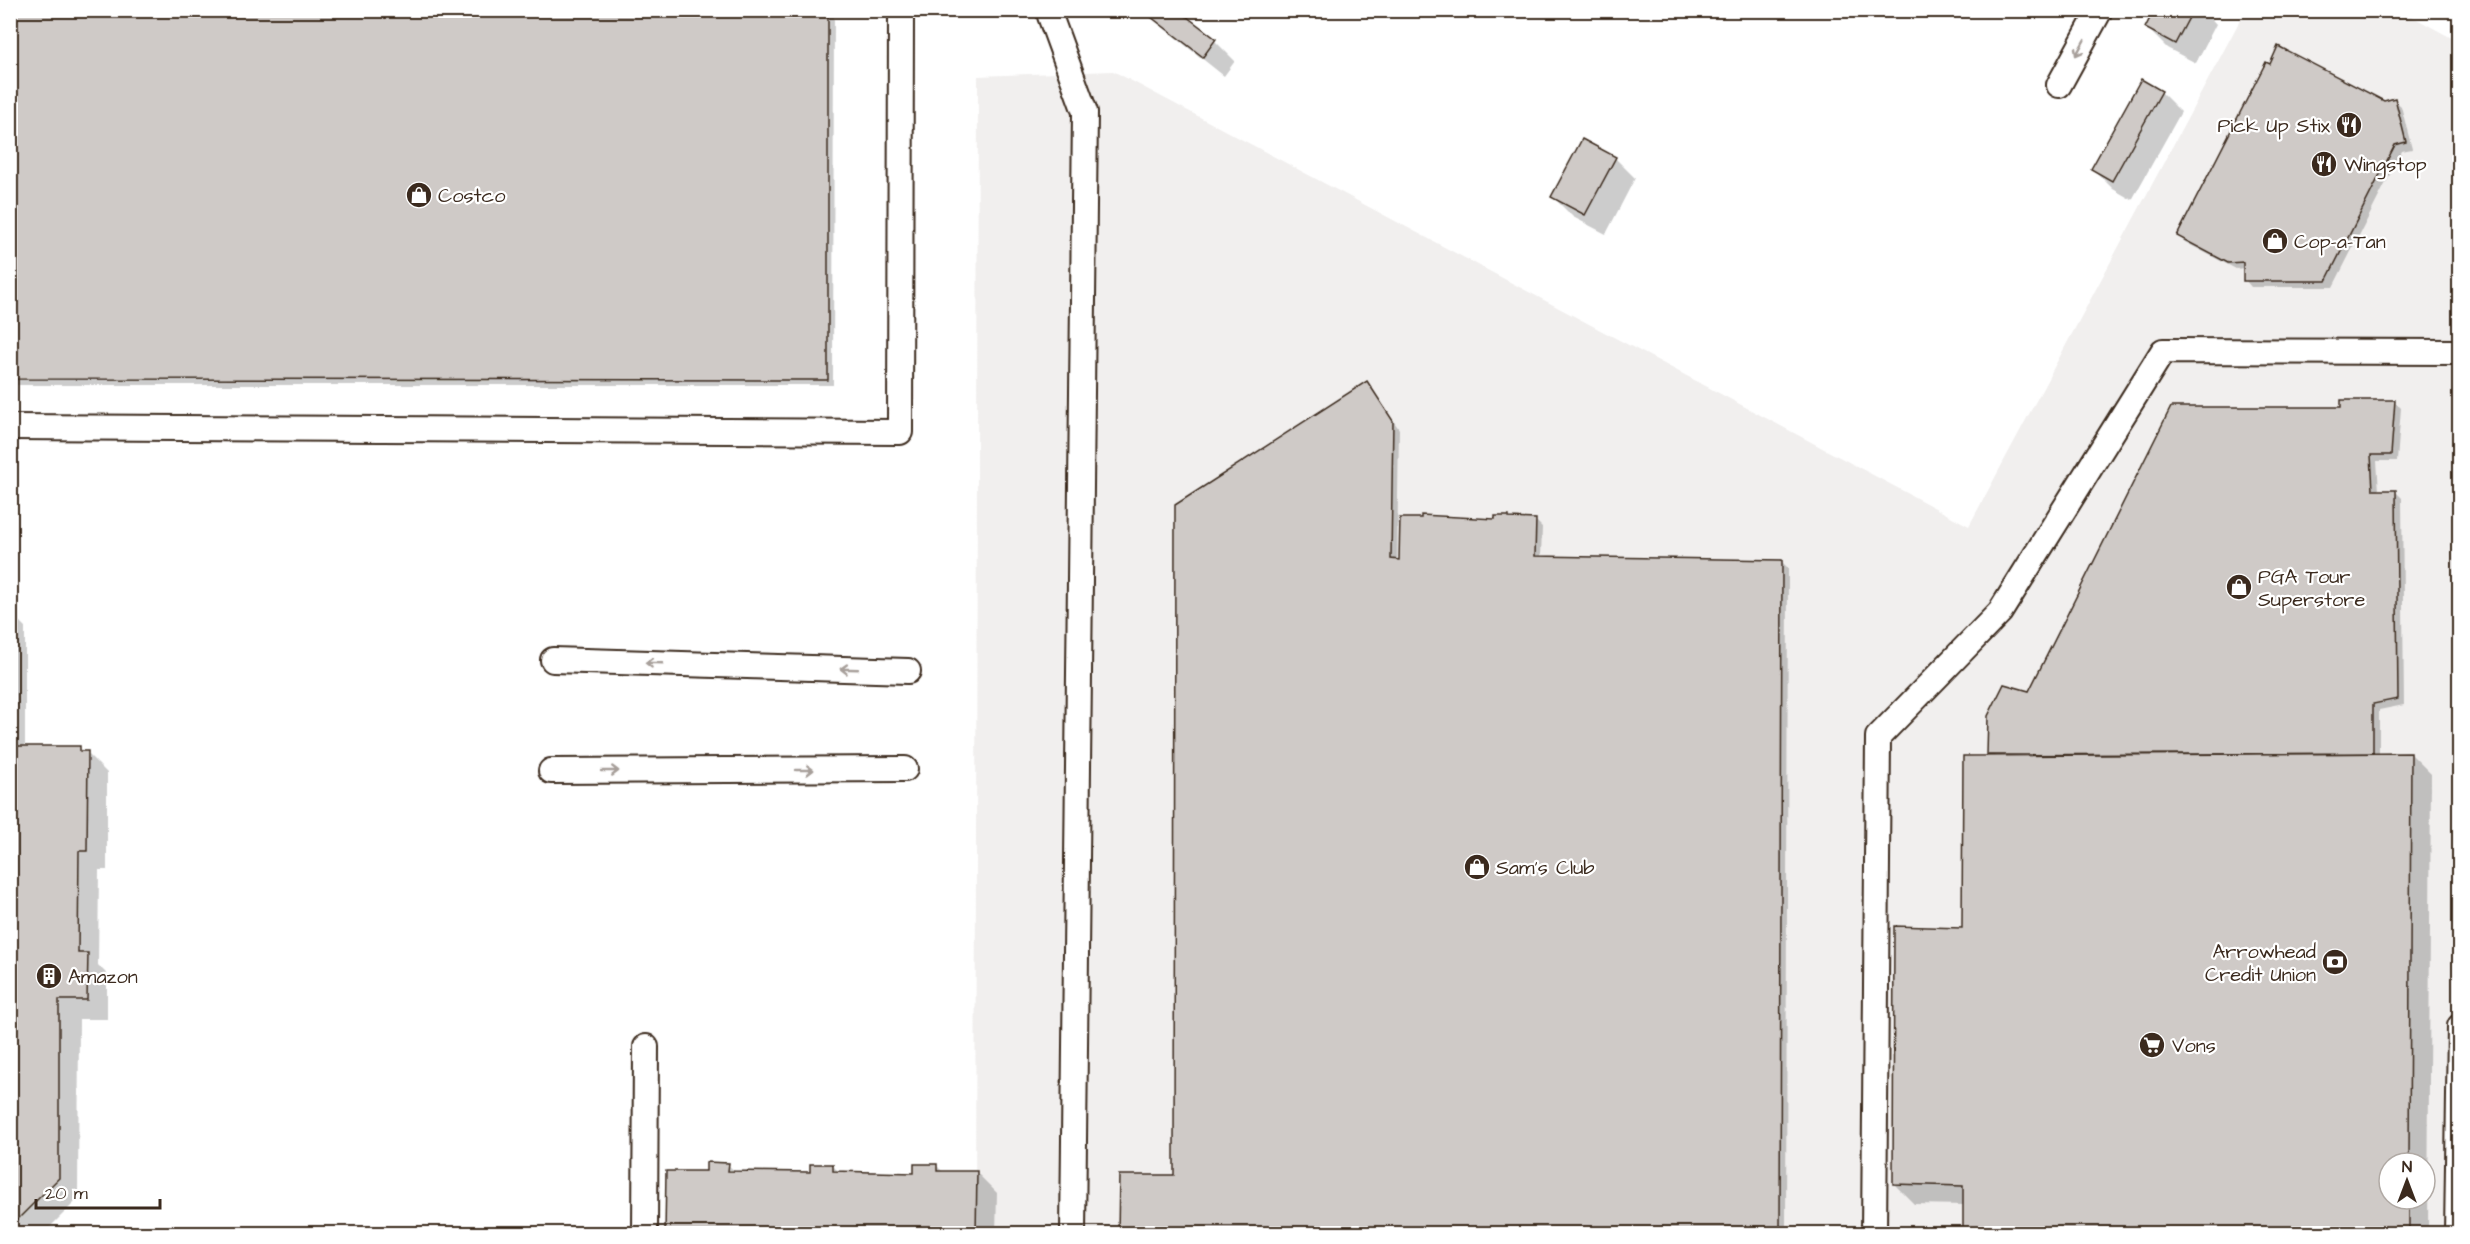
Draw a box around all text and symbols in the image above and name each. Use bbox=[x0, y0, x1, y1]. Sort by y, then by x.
one-way arrow bbox=[2074, 39, 2086, 56]
restaurant icon: Pick Up Stix bbox=[2334, 110, 2364, 140]
place label: Pick Up Stix bbox=[2218, 112, 2331, 140]
restaurant icon: Wingstop bbox=[2309, 149, 2339, 179]
place label: Wingstop bbox=[2344, 151, 2427, 180]
shop icon: Costco bbox=[404, 180, 434, 210]
place label: Costco bbox=[438, 182, 505, 210]
shop icon: Cop-a-Tan bbox=[2260, 226, 2290, 256]
place label: Cop-a-Tan bbox=[2294, 228, 2386, 256]
place label: PGA Tour Superstore bbox=[2258, 563, 2365, 614]
shop icon: PGA Tour Superstore bbox=[2224, 572, 2254, 602]
one-way arrow bbox=[645, 657, 665, 669]
one-way arrow bbox=[840, 663, 860, 675]
one-way arrow bbox=[794, 764, 814, 776]
one-way arrow bbox=[599, 765, 619, 777]
shop icon: Sam's Club bbox=[1462, 852, 1492, 882]
place label: Sam's Club bbox=[1496, 854, 1595, 882]
place label: Arrowhead Credit Union bbox=[2205, 938, 2316, 989]
bank icon: Arrowhead Credit Union bbox=[2320, 947, 2350, 977]
building icon: Amazon bbox=[34, 961, 64, 991]
place label: Amazon bbox=[68, 963, 138, 991]
supermarket icon: Vons bbox=[2137, 1030, 2167, 1060]
place label: Vons bbox=[2172, 1032, 2216, 1060]
north arrow bbox=[2377, 1151, 2437, 1211]
text: N bbox=[2402, 1156, 2412, 1178]
scale bar bbox=[36, 1172, 160, 1210]
text: 20 m bbox=[45, 1181, 88, 1206]

